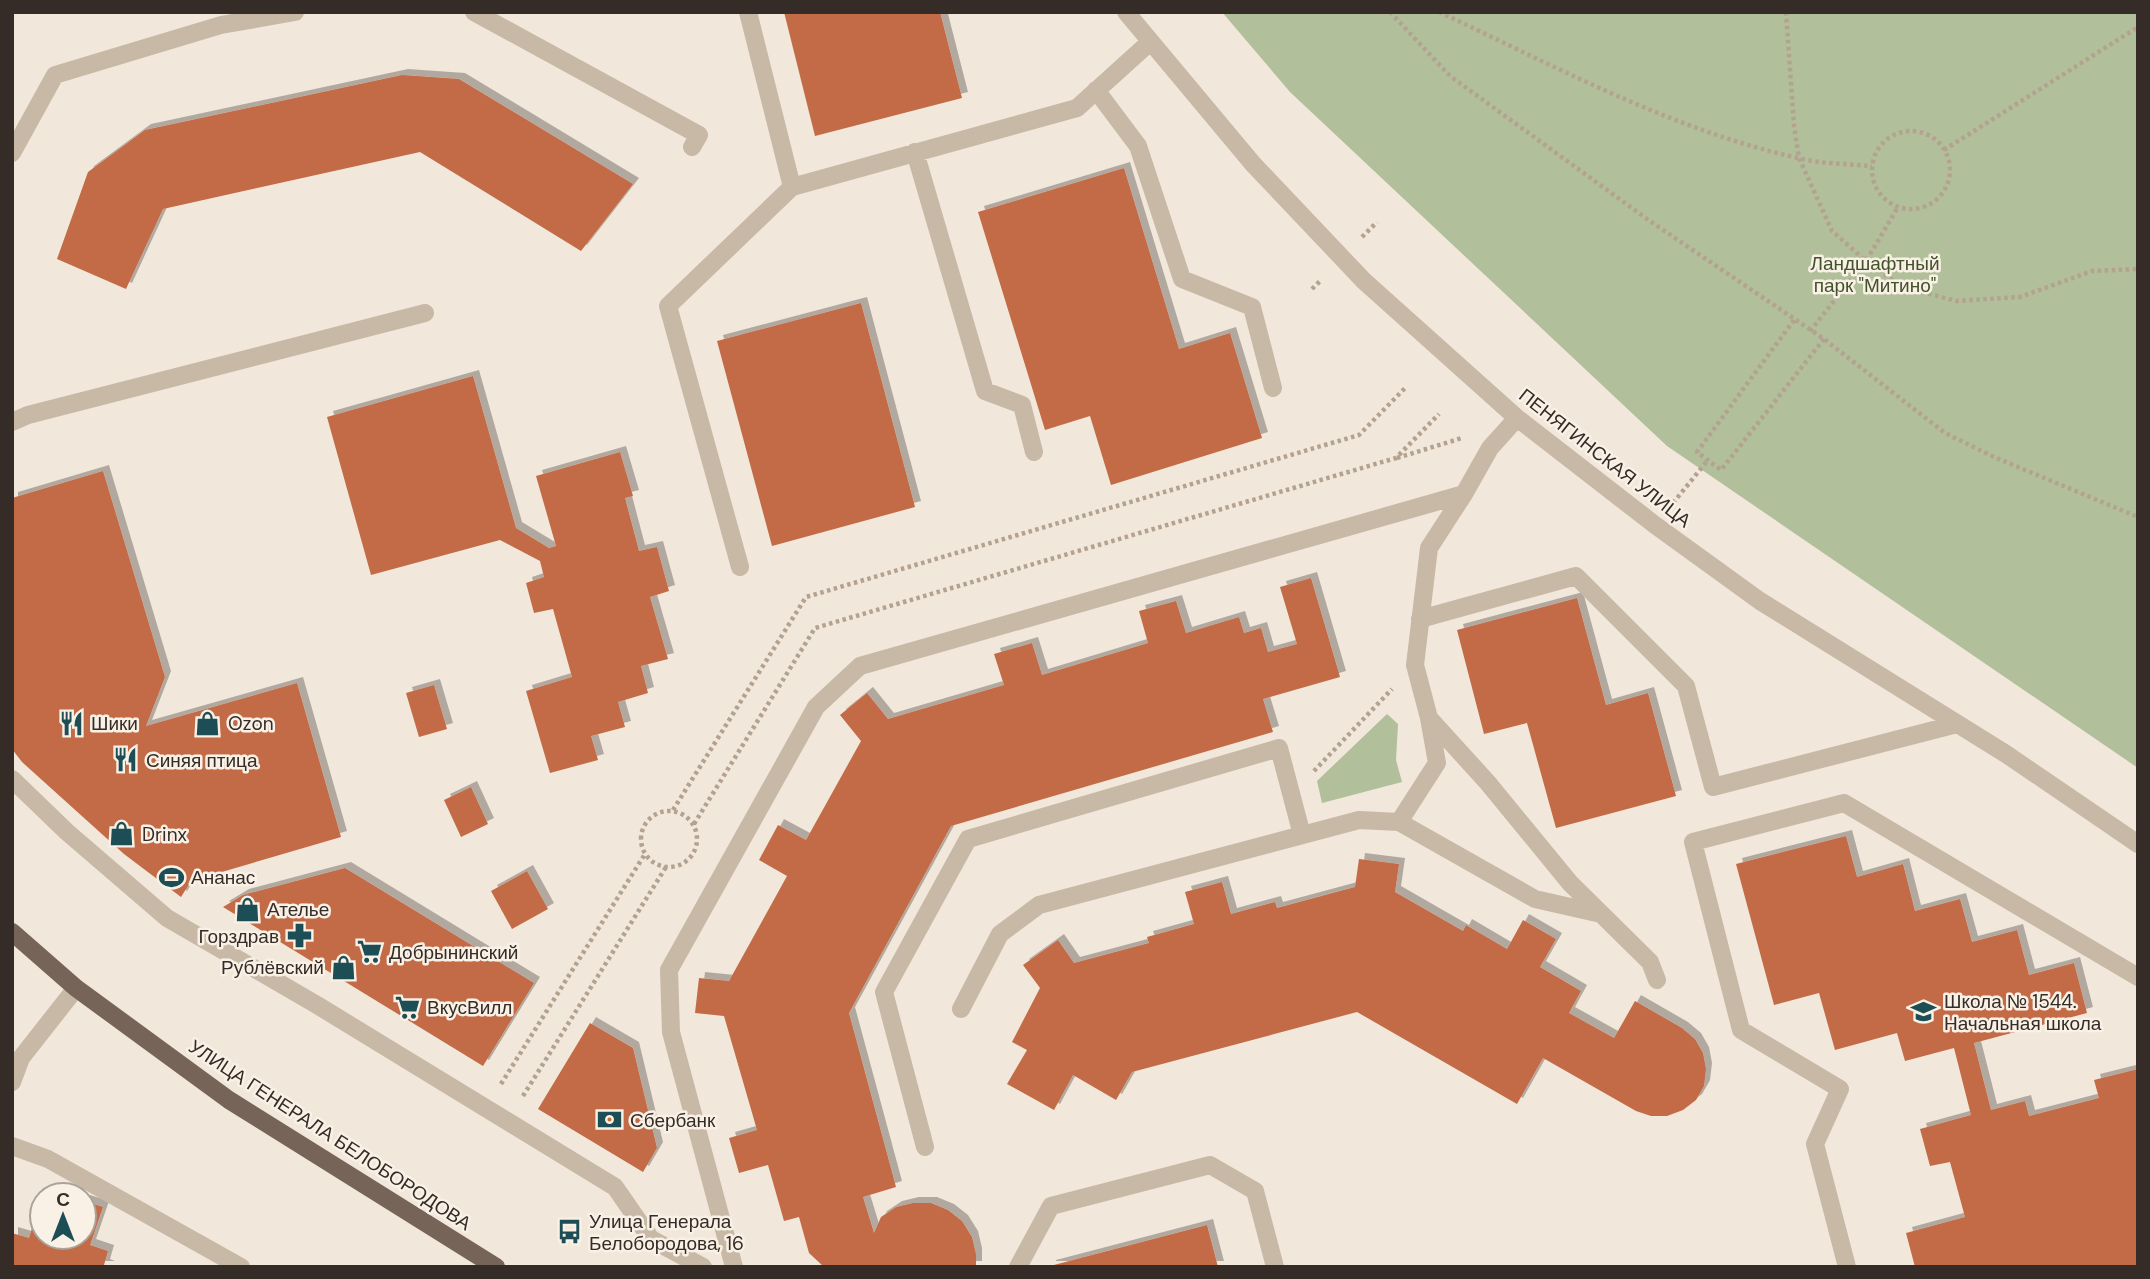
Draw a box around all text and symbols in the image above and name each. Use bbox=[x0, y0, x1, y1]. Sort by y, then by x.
park label: Ландшафтный парк "Митино" bbox=[1810, 251, 1940, 298]
street label: ПЕНЯГИНСКАЯ УЛИЦА bbox=[1514, 383, 1696, 533]
restaurant icon: Шики bbox=[57, 709, 85, 737]
shop icon: Ozon bbox=[194, 709, 222, 737]
place label: Шики bbox=[91, 711, 138, 736]
place label: Ozon bbox=[228, 711, 274, 736]
restaurant icon: Синяя птица bbox=[112, 746, 140, 774]
place label: Синяя птица bbox=[146, 748, 258, 773]
shop icon: Drinx bbox=[108, 820, 136, 848]
place label: Drinx bbox=[142, 822, 188, 847]
sports icon: Ананас bbox=[157, 863, 185, 891]
place label: Ананас bbox=[191, 865, 255, 890]
shop icon: Ателье bbox=[233, 895, 261, 923]
place label: Ателье bbox=[267, 897, 329, 922]
pharmacy icon: Горздрав bbox=[285, 922, 313, 950]
place label: Горздрав bbox=[198, 924, 279, 949]
supermarket icon: Добрынинский bbox=[355, 938, 383, 966]
place label: Добрынинский bbox=[389, 940, 518, 965]
shop icon: Рублёвский bbox=[330, 953, 358, 981]
place label: Рублёвский bbox=[221, 955, 324, 980]
place label: Школа № 1544. Начальная школа bbox=[1944, 989, 2102, 1036]
supermarket icon: ВкусВилл bbox=[393, 993, 421, 1021]
place label: ВкусВилл bbox=[427, 995, 512, 1020]
school or university icon: Школа № 1544. Начальная школа bbox=[1910, 998, 1938, 1026]
street label: УЛИЦА ГЕНЕРАЛА БЕЛОБОРОДОВА bbox=[184, 1034, 476, 1236]
bank icon: Сбербанк bbox=[596, 1106, 624, 1134]
place label: Сбербанк bbox=[630, 1108, 716, 1133]
north arrow bbox=[28, 1181, 98, 1251]
text: С bbox=[56, 1187, 70, 1212]
place label: Улица Генерала Белобородова, 16 bbox=[589, 1209, 744, 1256]
bus stop icon: Улица Генерала Белобородова, 16 bbox=[555, 1218, 583, 1246]

